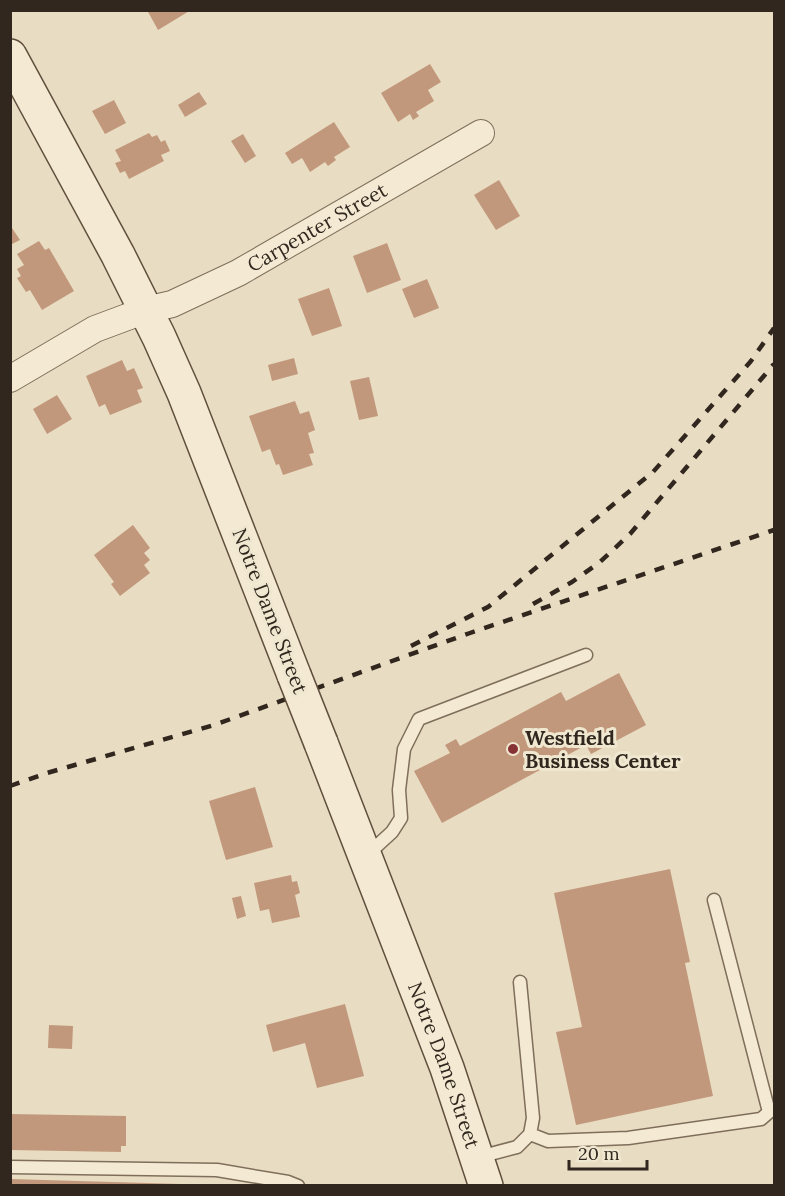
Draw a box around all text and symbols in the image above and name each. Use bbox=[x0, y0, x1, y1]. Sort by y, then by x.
street label: Carpenter Street bbox=[243, 177, 391, 277]
street label: Notre Dame Street bbox=[227, 525, 314, 697]
place label: Westfield Business Center bbox=[525, 725, 681, 773]
marker: Westfield Business Center bbox=[506, 742, 520, 756]
street label: Notre Dame Street bbox=[403, 978, 486, 1152]
scale bar bbox=[569, 1133, 647, 1171]
text: 20 m bbox=[578, 1142, 620, 1165]

